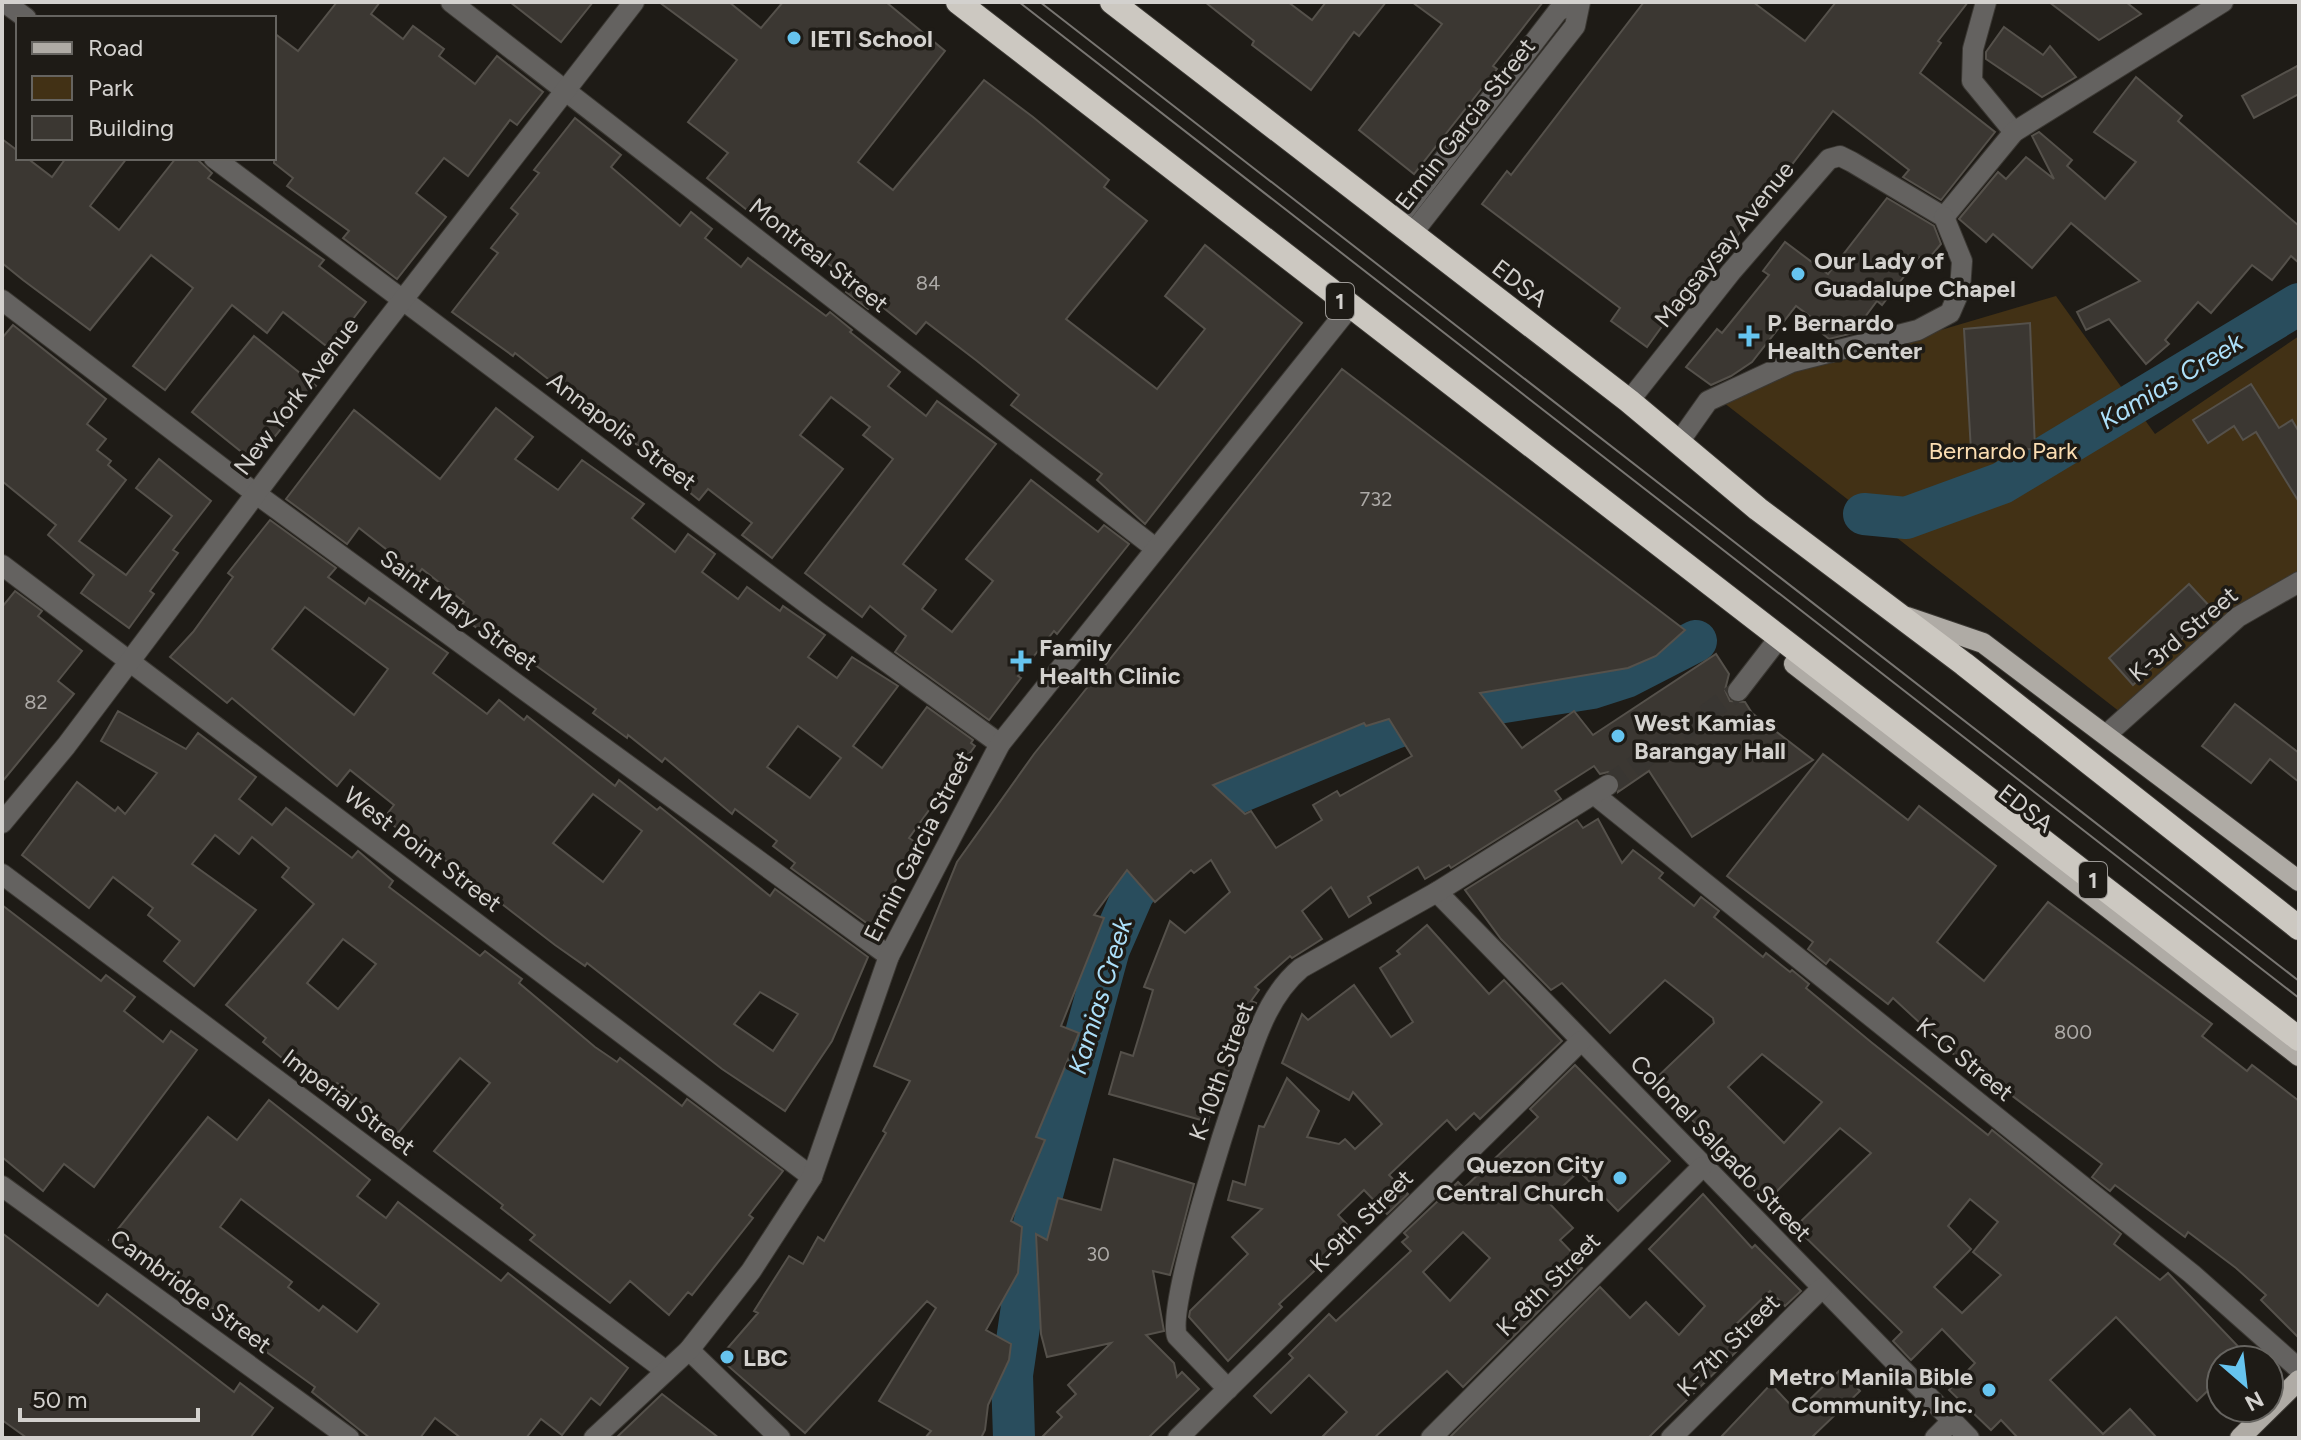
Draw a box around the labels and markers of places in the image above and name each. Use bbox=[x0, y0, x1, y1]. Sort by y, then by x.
place label: IETI School bbox=[810, 24, 933, 53]
marker: IETI School bbox=[785, 29, 803, 47]
place label: Our Lady of Guadalupe Chapel bbox=[1814, 246, 2016, 303]
marker: Our Lady of Guadalupe Chapel bbox=[1789, 265, 1807, 283]
place label: P. Bernardo Health Center bbox=[1767, 308, 1922, 365]
marker: P. Bernardo Health Center bbox=[1738, 325, 1760, 347]
place label: Family Health Clinic bbox=[1039, 633, 1181, 690]
marker: Family Health Clinic bbox=[1010, 650, 1032, 672]
place label: West Kamias Barangay Hall bbox=[1634, 708, 1786, 765]
marker: West Kamias Barangay Hall bbox=[1609, 727, 1627, 745]
place label: Quezon City Central Church bbox=[1436, 1150, 1604, 1207]
marker: Quezon City Central Church bbox=[1611, 1169, 1629, 1187]
place label: LBC bbox=[743, 1343, 788, 1372]
marker: LBC bbox=[718, 1348, 736, 1366]
place label: Metro Manila Bible Community, Inc. bbox=[1769, 1362, 1973, 1419]
marker: Metro Manila Bible Community, Inc. bbox=[1980, 1381, 1998, 1399]

